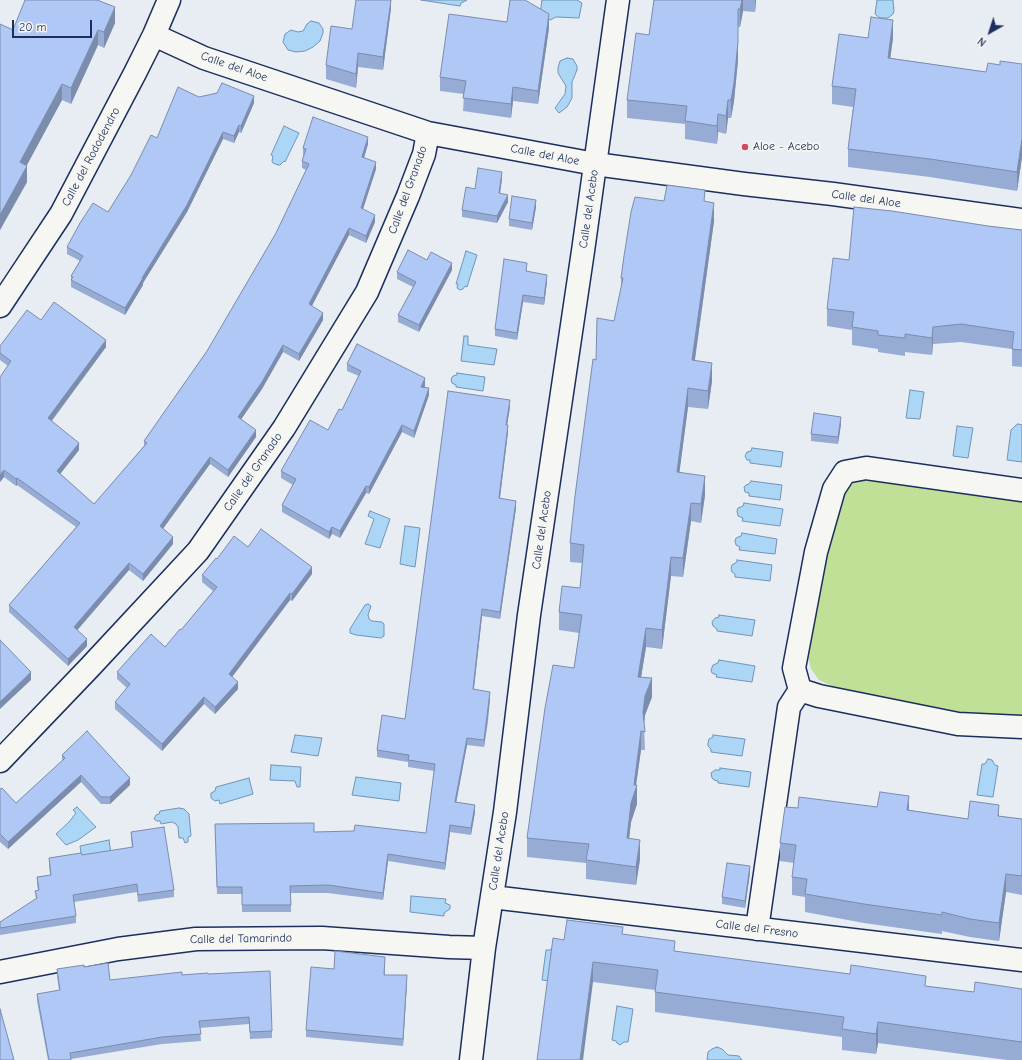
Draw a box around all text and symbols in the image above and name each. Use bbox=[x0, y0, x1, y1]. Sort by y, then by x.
scale bar bbox=[14, 12, 94, 38]
north arrow bbox=[970, 12, 1010, 52]
text: 20 m bbox=[19, 20, 47, 34]
text: N bbox=[975, 34, 989, 49]
street label: Calle del Aloe bbox=[199, 49, 269, 85]
street label: Calle del Rododendro bbox=[59, 105, 123, 209]
place label: Aloe - Acebo bbox=[753, 140, 819, 154]
street label: Calle del Aloe bbox=[509, 141, 581, 169]
marker: Aloe - Acebo bbox=[740, 142, 750, 152]
street label: Calle del Granado bbox=[385, 144, 431, 236]
street label: Calle del Acebo bbox=[576, 169, 602, 249]
street label: Calle del Aloe bbox=[830, 187, 902, 211]
street label: Calle del Granado bbox=[221, 430, 285, 514]
street label: Calle del Acebo bbox=[529, 490, 555, 570]
street label: Calle del Acebo bbox=[486, 811, 512, 891]
street label: Calle del Fresno bbox=[715, 917, 799, 941]
street label: Calle del Tamarindo bbox=[190, 931, 292, 947]

